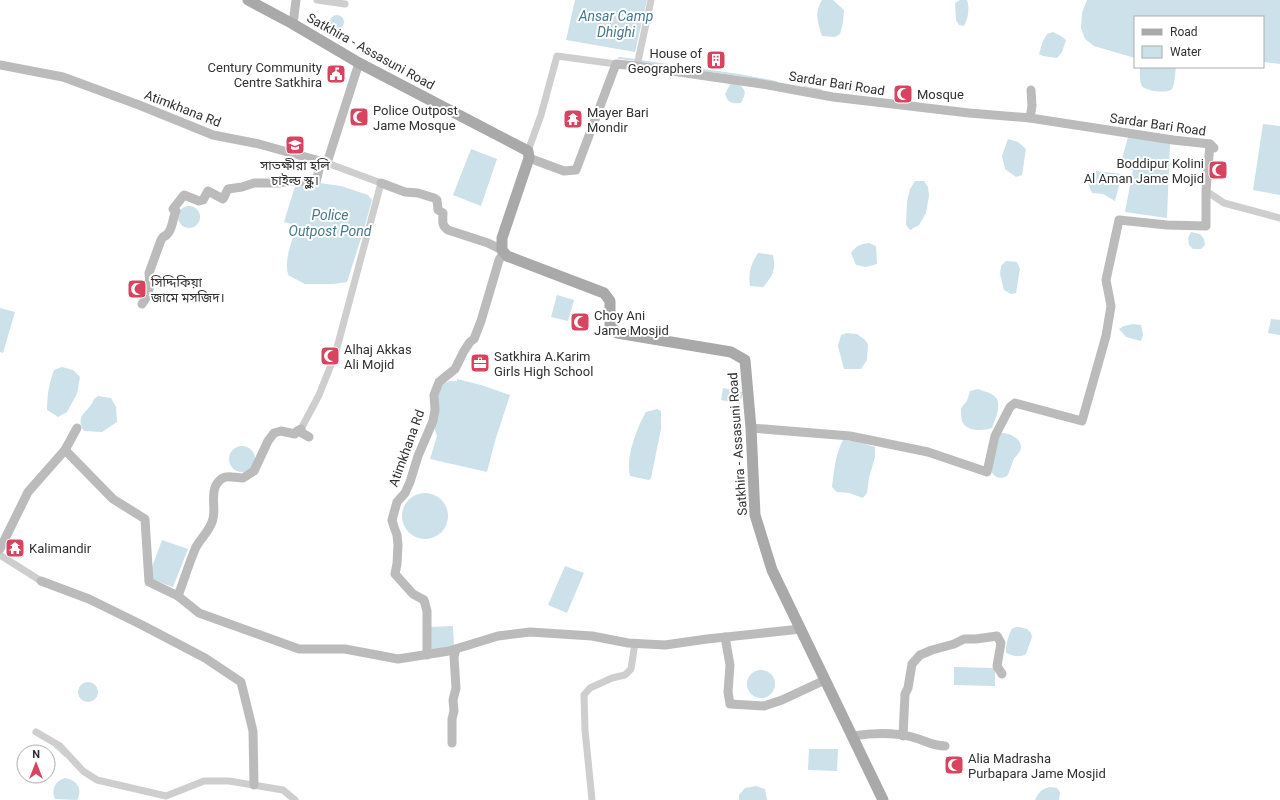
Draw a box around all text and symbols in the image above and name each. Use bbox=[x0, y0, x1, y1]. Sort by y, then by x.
water label: Ansar Camp Dhighi bbox=[578, 8, 653, 40]
street label: Satkhira - Assasuni Road bbox=[304, 10, 437, 93]
legend bbox=[1134, 16, 1264, 68]
text: Road bbox=[1170, 25, 1198, 39]
text: Water bbox=[1170, 45, 1201, 59]
place label: House of Geographers bbox=[628, 46, 702, 76]
building icon: House of Geographers bbox=[705, 49, 727, 71]
place label: Century Community Centre Satkhira bbox=[208, 60, 322, 90]
public building icon: Century Community Centre Satkhira bbox=[325, 63, 347, 85]
street label: Sardar Bari Road bbox=[788, 69, 886, 98]
mosque icon: Mosque bbox=[892, 83, 914, 105]
street label: Atimkhana Rd bbox=[142, 87, 223, 130]
place label: Mosque bbox=[917, 87, 964, 102]
place label: Police Outpost Jame Mosque bbox=[373, 103, 458, 133]
place label: Mayer Bari Mondir bbox=[587, 105, 649, 135]
mosque icon: Police Outpost Jame Mosque bbox=[348, 106, 370, 128]
temple icon: Mayer Bari Mondir bbox=[562, 108, 584, 130]
street label: Sardar Bari Road bbox=[1109, 110, 1207, 139]
school or university icon: সাতক্ষীরা হলি চাইল্ড স্কুল। bbox=[284, 134, 306, 156]
place label: Boddipur Kolini Al Aman Jame Mojid bbox=[1084, 156, 1204, 186]
place label: সাতক্ষীরা হলি চাইল্ড স্কুল। bbox=[259, 158, 330, 189]
mosque icon: Boddipur Kolini Al Aman Jame Mojid bbox=[1207, 159, 1229, 181]
water label: Police Outpost Pond bbox=[289, 207, 372, 239]
place label: সিদ্দিকিয়া জামে মসজিদ। bbox=[150, 275, 224, 305]
mosque icon: সিদ্দিকিয়া জামে মসজিদ। bbox=[126, 278, 148, 300]
place label: Choy Ani Jame Mosjid bbox=[594, 308, 669, 338]
mosque icon: Choy Ani Jame Mosjid bbox=[569, 311, 591, 333]
place label: Alhaj Akkas Ali Mojid bbox=[344, 342, 412, 372]
mosque icon: Alhaj Akkas Ali Mojid bbox=[319, 345, 341, 367]
place label: Satkhira A.Karim Girls High School bbox=[494, 349, 593, 379]
office icon: Satkhira A.Karim Girls High School bbox=[469, 352, 491, 374]
street label: Satkhira - Assasuni Road bbox=[725, 372, 750, 516]
street label: Atimkhana Rd bbox=[386, 408, 427, 489]
temple icon: Kalimandir bbox=[4, 537, 26, 559]
place label: Kalimandir bbox=[29, 541, 92, 556]
north arrow bbox=[16, 744, 56, 784]
text: N bbox=[32, 748, 40, 761]
place label: Alia Madrasha Purbapara Jame Mosjid bbox=[968, 751, 1106, 781]
mosque icon: Alia Madrasha Purbapara Jame Mosjid bbox=[943, 754, 965, 776]

